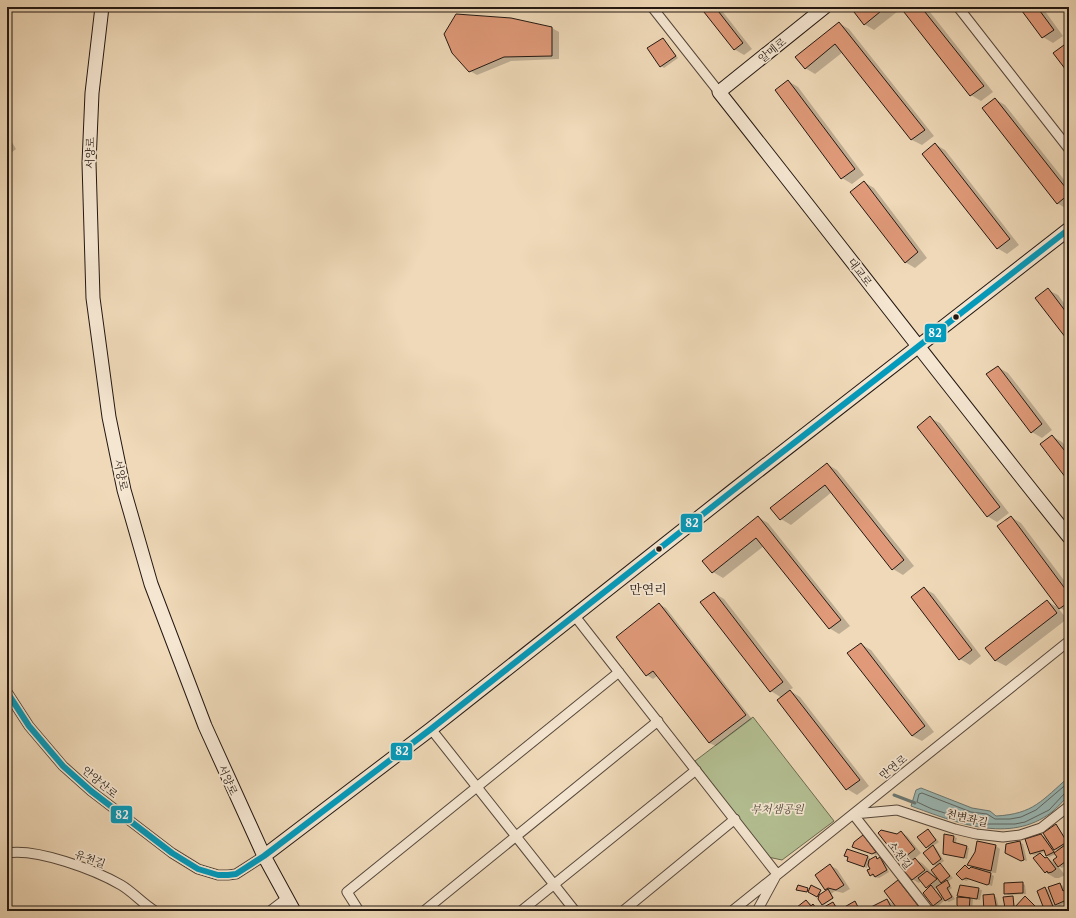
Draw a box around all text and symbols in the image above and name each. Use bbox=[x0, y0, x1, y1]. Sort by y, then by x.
street label: 알메로 bbox=[755, 34, 789, 65]
street label: 서양로 bbox=[83, 137, 97, 169]
street label: 대교로 bbox=[845, 255, 875, 289]
unlabelled marker bbox=[951, 312, 961, 322]
line badge: 82 bbox=[924, 323, 947, 343]
text: 82 bbox=[928, 326, 942, 340]
street label: 서양로 bbox=[111, 458, 131, 492]
line badge: 82 bbox=[680, 513, 703, 533]
text: 82 bbox=[685, 516, 699, 530]
unlabelled marker bbox=[654, 544, 664, 554]
district label: 만연리 bbox=[629, 581, 667, 597]
line badge: 82 bbox=[390, 742, 413, 761]
text: 82 bbox=[395, 744, 409, 758]
street label: 만연로 bbox=[876, 751, 910, 782]
street label: 안양산로 bbox=[79, 763, 121, 801]
street label: 서양로 bbox=[215, 763, 241, 798]
park label: 부처샘공원 bbox=[750, 802, 805, 816]
line badge: 82 bbox=[110, 805, 133, 824]
street label: 천변좌길 bbox=[945, 806, 989, 830]
text: 82 bbox=[115, 808, 129, 822]
street label: 소천길 bbox=[885, 838, 915, 872]
street label: 유천길 bbox=[73, 847, 107, 871]

